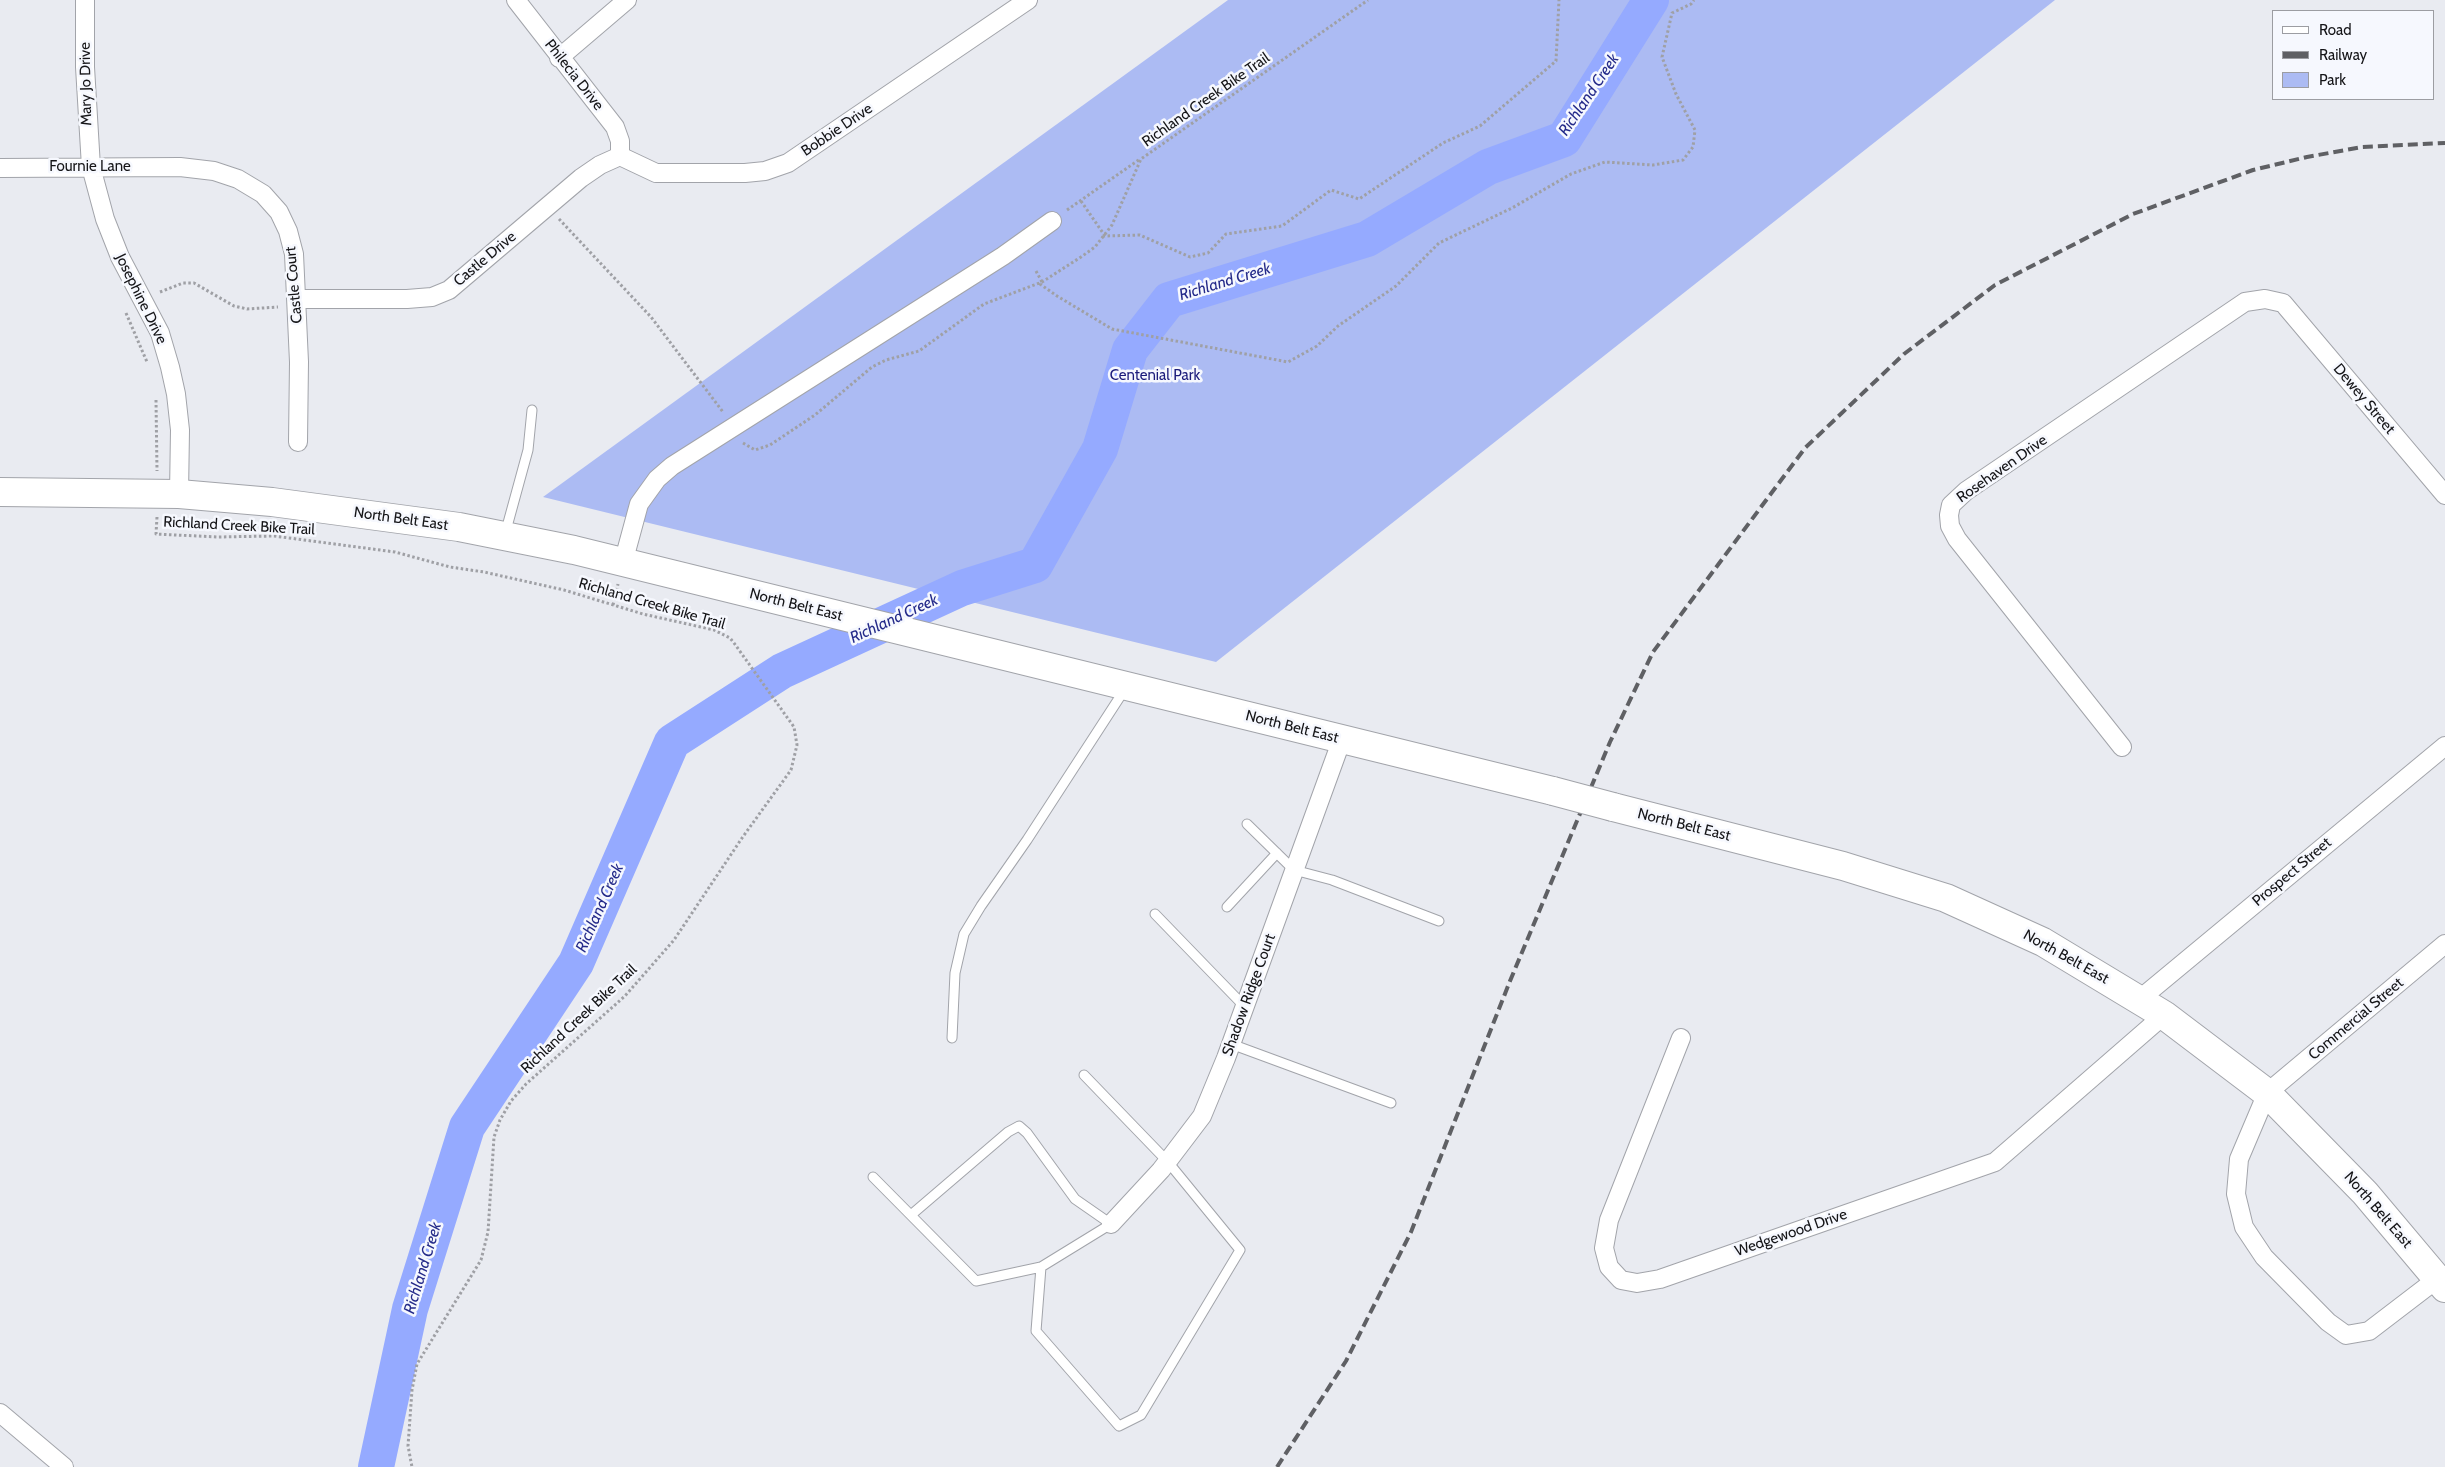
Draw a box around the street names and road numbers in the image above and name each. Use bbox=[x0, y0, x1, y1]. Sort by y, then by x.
street label: Philecia Drive bbox=[541, 36, 607, 114]
street label: Mary Jo Drive bbox=[76, 42, 96, 126]
street label: Richland Creek Bike Trail bbox=[1139, 49, 1273, 151]
street label: Bobbie Drive bbox=[798, 100, 876, 160]
street label: Fournie Lane bbox=[49, 158, 131, 176]
street label: Castle Drive bbox=[450, 228, 520, 290]
street label: Castle Court bbox=[282, 246, 306, 324]
street label: Josephine Drive bbox=[111, 251, 171, 347]
street label: Dewey Street bbox=[2329, 360, 2399, 438]
street label: Rosehaven Drive bbox=[1953, 431, 2051, 507]
street label: North Belt East bbox=[353, 503, 449, 535]
street label: Richland Creek Bike Trail bbox=[163, 513, 315, 539]
street label: Richland Creek Bike Trail bbox=[577, 574, 727, 634]
street label: North Belt East bbox=[748, 585, 844, 625]
street label: North Belt East bbox=[1244, 707, 1340, 747]
street label: North Belt East bbox=[1636, 805, 1732, 845]
street label: Prospect Street bbox=[2249, 834, 2335, 910]
street label: North Belt East bbox=[2020, 926, 2112, 988]
street label: Shadow Ridge Court bbox=[1219, 931, 1279, 1059]
street label: Richland Creek Bike Trail bbox=[517, 961, 641, 1077]
street label: Commercial Street bbox=[2305, 974, 2407, 1064]
street label: North Belt East bbox=[2340, 1168, 2416, 1252]
street label: Wedgewood Drive bbox=[1733, 1205, 1849, 1261]

